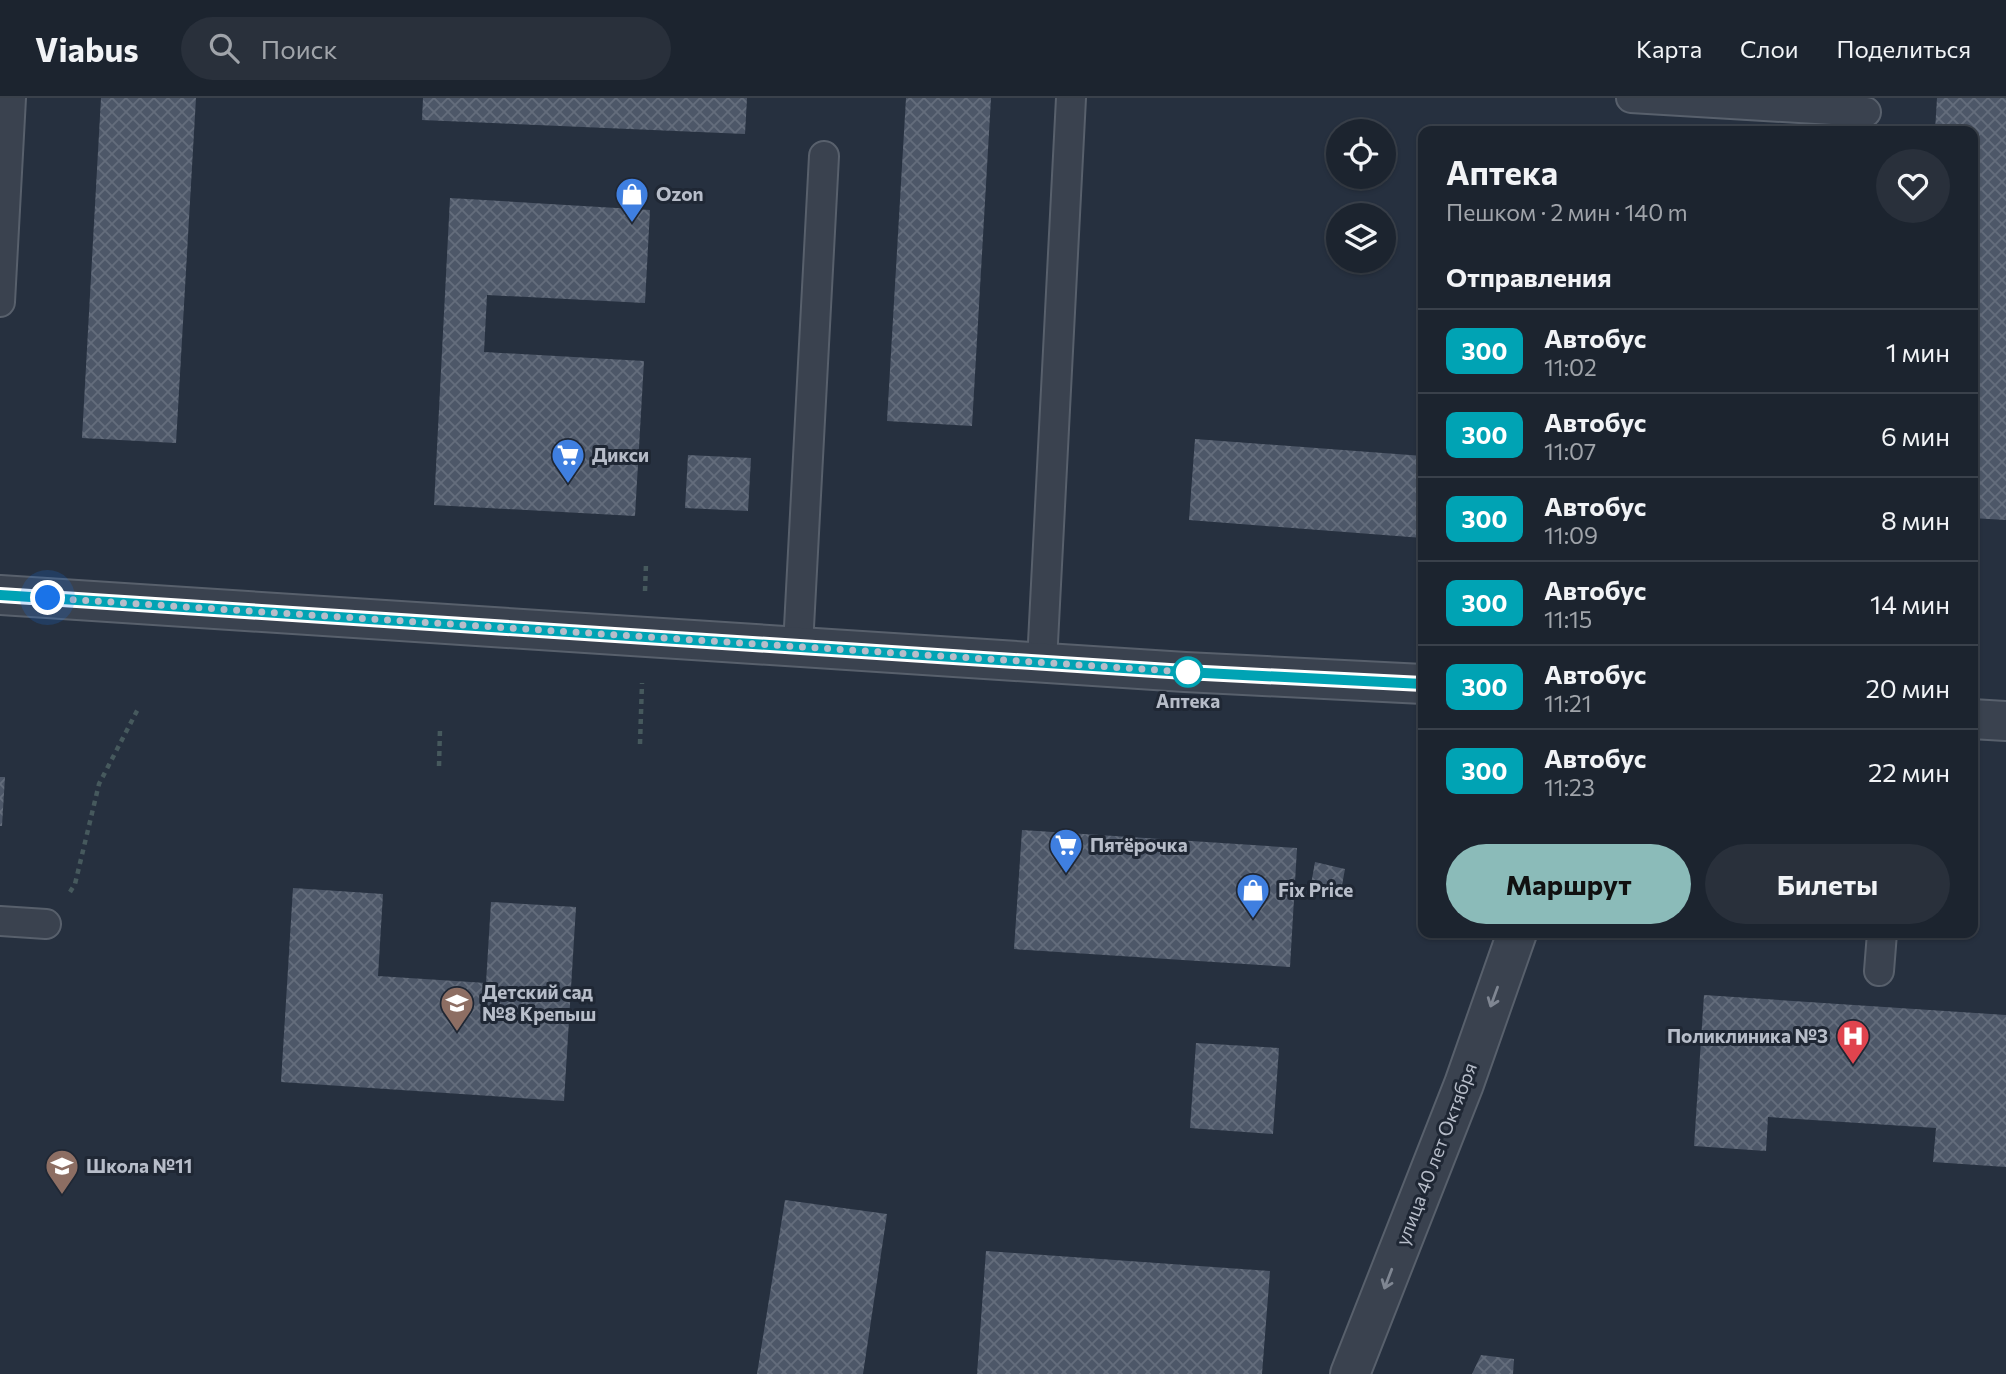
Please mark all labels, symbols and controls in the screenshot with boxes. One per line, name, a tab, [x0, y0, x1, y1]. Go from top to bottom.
search box	[181, 17, 671, 80]
text: Viabus	[35, 28, 139, 69]
icon: search	[205, 29, 243, 67]
text: Поиск	[261, 33, 337, 64]
text: Карта	[1636, 34, 1702, 63]
text: Слои	[1740, 34, 1798, 63]
text: Поделиться	[1836, 34, 1971, 63]
map controls	[1326, 119, 1396, 273]
button: locate	[1326, 119, 1396, 189]
button: heart	[1876, 149, 1950, 223]
text: Аптека	[1446, 151, 1558, 192]
shop icon: Ozon	[613, 175, 651, 224]
place label: Ozon	[656, 182, 704, 205]
text: Пешком · 2 мин · 140 m	[1446, 198, 1688, 226]
button: layers	[1326, 203, 1396, 273]
text: Отправления	[1446, 261, 1612, 292]
text: Автобус	[1544, 322, 1646, 353]
text: 300	[1462, 336, 1507, 365]
text: 1 мин	[1886, 336, 1950, 367]
text: 11:02	[1544, 353, 1597, 381]
text: Автобус	[1544, 406, 1646, 437]
text: 300	[1462, 420, 1507, 449]
text: 6 мин	[1881, 420, 1950, 451]
supermarket icon: Дикси	[549, 436, 587, 485]
text: 11:07	[1544, 437, 1596, 465]
place label: Дикси	[592, 443, 649, 466]
text: Автобус	[1544, 490, 1646, 521]
text: 300	[1462, 504, 1507, 533]
text: 8 мин	[1881, 504, 1950, 535]
text: 11:09	[1544, 521, 1598, 549]
text: Автобус	[1544, 574, 1646, 605]
your location	[30, 580, 65, 615]
text: 300	[1462, 588, 1507, 617]
text: 14 мин	[1870, 588, 1950, 619]
text: 11:15	[1544, 605, 1592, 633]
marker: Аптека	[1173, 657, 1203, 687]
text: Автобус	[1544, 658, 1646, 689]
text: 300	[1462, 672, 1507, 701]
text: 20 мин	[1865, 672, 1950, 703]
place label: Аптека	[1156, 689, 1220, 712]
text: 11:21	[1544, 689, 1592, 717]
text: Автобус	[1544, 742, 1646, 773]
text: 300	[1462, 756, 1507, 785]
text: 22 мин	[1868, 756, 1950, 787]
text: 11:23	[1544, 773, 1595, 801]
supermarket icon: Пятёрочка	[1047, 826, 1085, 875]
place label: Пятёрочка	[1090, 833, 1188, 856]
button: Маршрут	[1446, 844, 1691, 924]
button: Билеты	[1705, 844, 1950, 924]
shop icon: Fix Price	[1234, 871, 1272, 920]
place label: Fix Price	[1278, 878, 1353, 901]
place label: Детский сад №8 Крепыш	[482, 980, 596, 1025]
school or university icon: Детский сад №8 Крепыш	[438, 984, 476, 1033]
one-way arrow	[1487, 986, 1499, 1008]
hospital icon: Поликлиника №3	[1834, 1017, 1872, 1066]
place label: Поликлиника №3	[1667, 1024, 1828, 1047]
street label: улица 40 лет Октября	[1390, 1059, 1481, 1248]
school or university icon: Школа №11	[43, 1147, 81, 1196]
place label: Школа №11	[86, 1154, 192, 1177]
one-way arrow	[1380, 1267, 1393, 1289]

